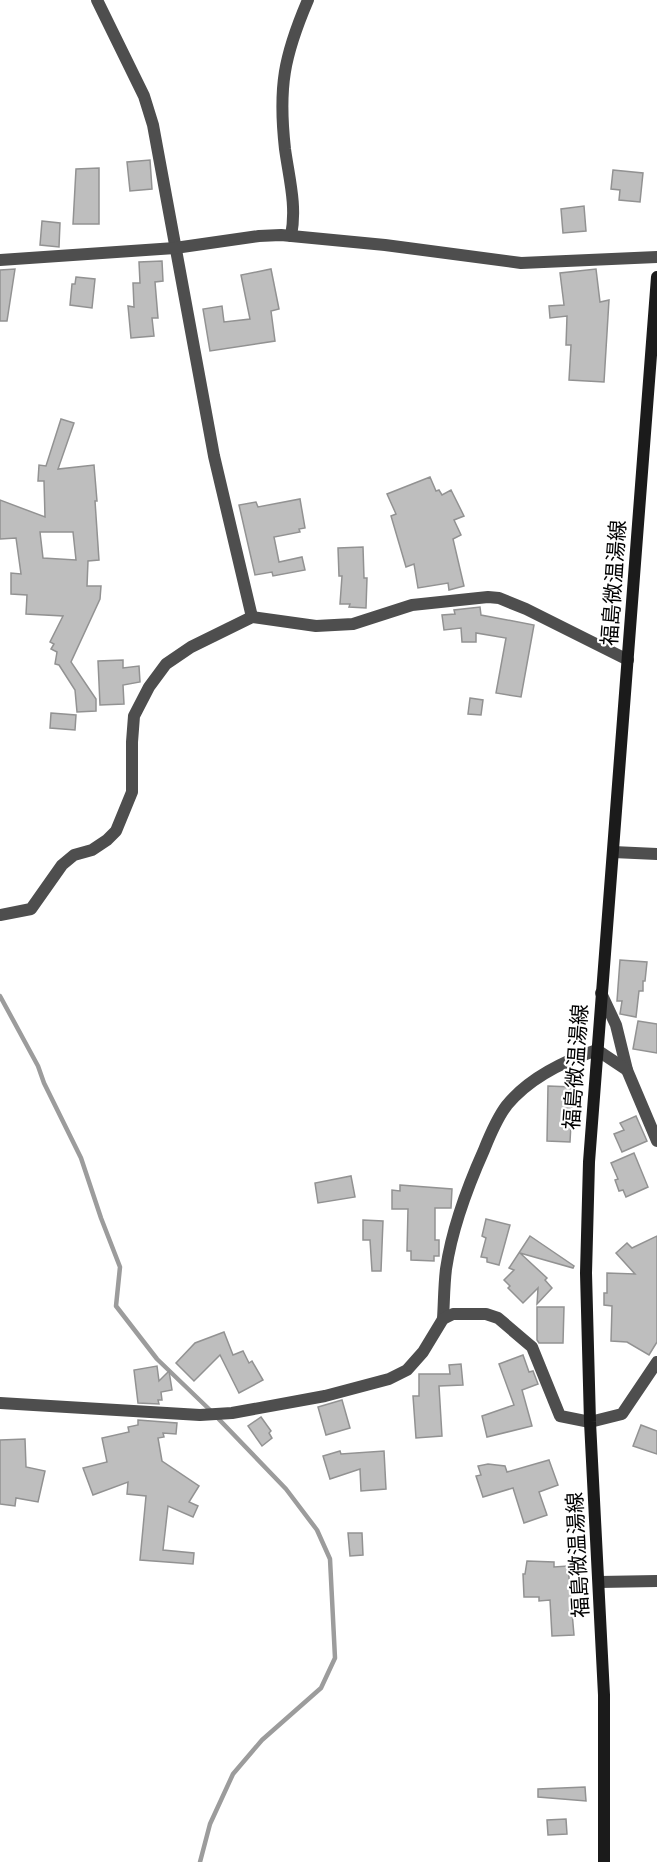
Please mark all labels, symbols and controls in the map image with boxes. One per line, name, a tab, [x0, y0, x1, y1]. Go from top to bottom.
street label: 福島微温湯線	[596, 519, 629, 647]
street label: 福島微温湯線	[558, 1003, 591, 1131]
street label: 福島微温湯線	[561, 1492, 592, 1619]

